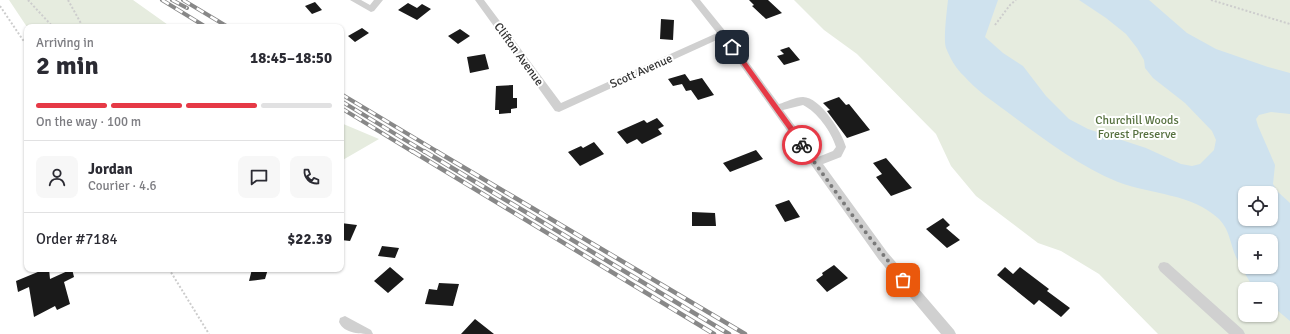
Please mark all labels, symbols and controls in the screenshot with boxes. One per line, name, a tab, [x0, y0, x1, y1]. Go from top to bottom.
street label: Clifton Avenue	[491, 20, 547, 89]
pin	[715, 30, 749, 64]
text: Arriving in	[36, 35, 94, 51]
icon: home	[721, 36, 743, 58]
text: 18:45–18:50	[250, 49, 332, 67]
text: 2 min	[36, 50, 99, 82]
street label: Scott Avenue	[608, 51, 675, 92]
park label: Churchill Woods Forest Preserve	[1095, 113, 1179, 142]
text: On the way · 100 m	[36, 114, 141, 130]
courier	[782, 125, 822, 165]
icon: bike	[791, 134, 813, 156]
button: person	[36, 156, 78, 198]
button: chat	[238, 156, 280, 198]
button: phone	[290, 156, 332, 198]
text: Jordan	[88, 160, 133, 178]
text: Courier · 4.6	[88, 178, 157, 194]
map controls	[1238, 186, 1278, 322]
button: locate	[1238, 186, 1278, 226]
text: Order #7184	[36, 230, 118, 248]
text: $22.39	[287, 230, 332, 248]
button: +	[1238, 234, 1278, 274]
pin	[886, 263, 920, 297]
icon: bag	[892, 269, 914, 291]
button: −	[1238, 282, 1278, 322]

